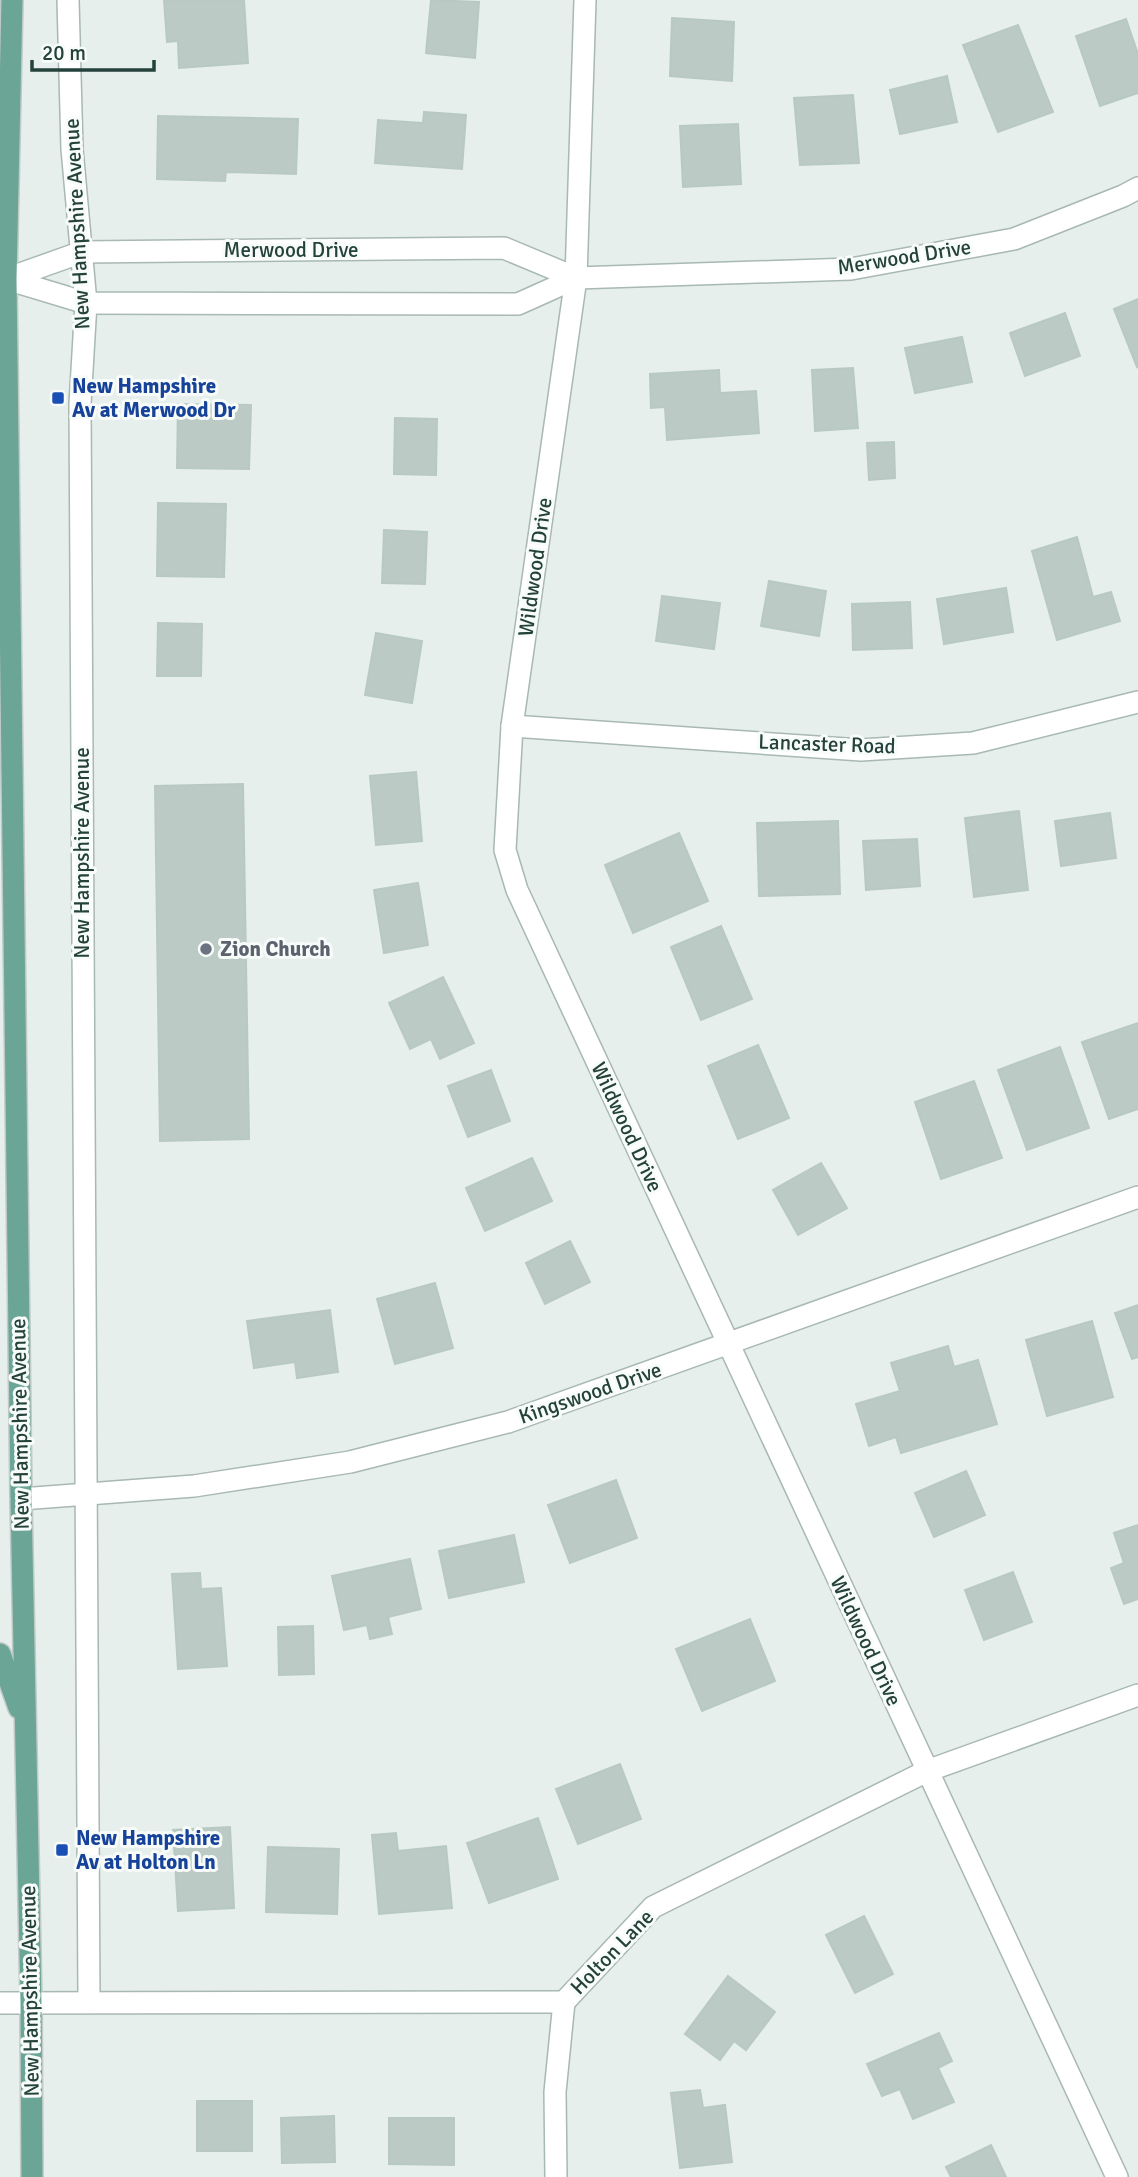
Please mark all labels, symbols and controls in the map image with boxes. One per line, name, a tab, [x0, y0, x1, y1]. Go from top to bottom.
scale bar	[32, 28, 154, 72]
text: 20 m	[42, 40, 86, 66]
street label: New Hampshire Avenue	[58, 118, 96, 330]
street label: Merwood Drive	[835, 234, 973, 280]
street label: Merwood Drive	[223, 237, 359, 263]
place label: New Hampshire Av at Merwood Dr	[72, 373, 236, 423]
marker: New Hampshire Av at Merwood Dr	[50, 390, 66, 406]
street label: Wildwood Drive	[512, 496, 558, 638]
street label: Lancaster Road	[758, 729, 896, 759]
street label: New Hampshire Avenue	[69, 747, 95, 959]
place label: Zion Church	[220, 936, 331, 962]
marker: Zion Church	[198, 941, 214, 957]
street label: Wildwood Drive	[586, 1058, 668, 1196]
street label: New Hampshire Avenue	[5, 1318, 35, 1530]
street label: Kingswood Drive	[515, 1356, 665, 1430]
street label: Wildwood Drive	[825, 1572, 907, 1710]
place label: New Hampshire Av at Holton Ln	[76, 1825, 220, 1875]
marker: New Hampshire Av at Holton Ln	[54, 1842, 70, 1858]
street label: New Hampshire Avenue	[15, 1885, 45, 2097]
street label: Holton Lane	[565, 1904, 659, 2000]

